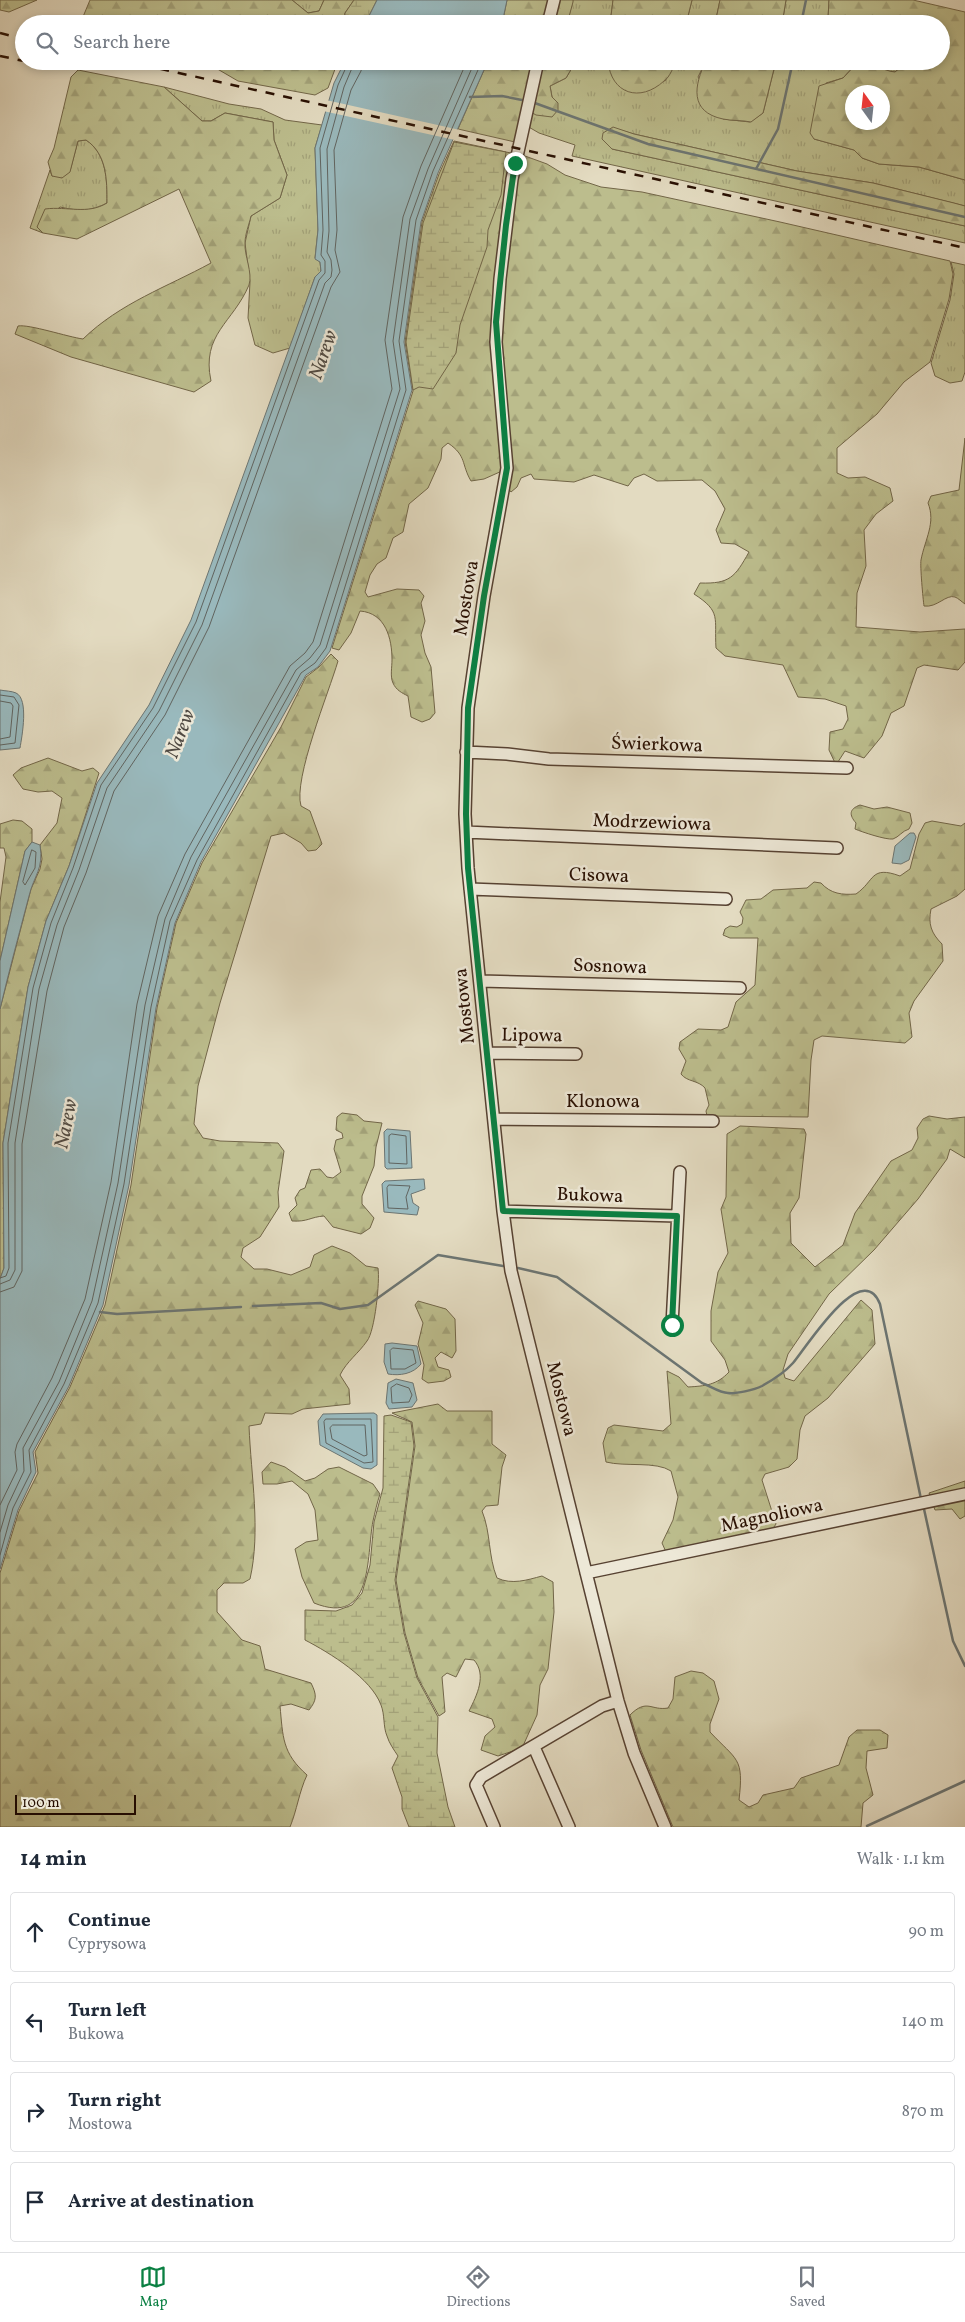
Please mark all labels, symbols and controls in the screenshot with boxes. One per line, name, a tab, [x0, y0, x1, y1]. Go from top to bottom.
search box	[15, 15, 950, 70]
icon: search	[33, 29, 61, 57]
text: Search here	[73, 30, 170, 56]
north arrow	[845, 85, 890, 130]
route end	[504, 152, 527, 175]
water label: Narew	[303, 326, 346, 383]
street label: Mostowa	[448, 558, 486, 638]
water label: Narew	[159, 705, 203, 763]
street label: Świerkowa	[611, 730, 703, 760]
street label: Modrzewiowa	[592, 808, 712, 838]
street label: Cisowa	[568, 862, 630, 890]
street label: Sosnowa	[572, 953, 648, 981]
street label: Mostowa	[448, 967, 482, 1045]
street label: Lipowa	[501, 1022, 563, 1050]
street label: Klonowa	[566, 1089, 640, 1115]
water label: Narew	[48, 1096, 86, 1152]
street label: Bukowa	[556, 1182, 624, 1210]
route start	[661, 1314, 684, 1337]
street label: Mostowa	[539, 1359, 583, 1439]
street label: Magnoliowa	[719, 1493, 825, 1539]
scale bar	[15, 1792, 136, 1815]
text: 100 m	[22, 1794, 60, 1813]
text: 14 min	[20, 1845, 87, 1874]
text: Walk · 1.1 km	[857, 1849, 945, 1871]
text: Continue	[68, 1908, 151, 1934]
icon: ahead	[21, 1918, 49, 1946]
text: 90 m	[908, 1921, 944, 1943]
text: Cyprysowa	[68, 1934, 147, 1956]
text: Turn left	[68, 1998, 147, 2024]
icon: left	[21, 2008, 49, 2036]
text: 140 m	[902, 2011, 944, 2033]
text: Bukowa	[68, 2024, 124, 2046]
text: Turn right	[68, 2088, 161, 2114]
icon: right	[21, 2098, 49, 2126]
text: 870 m	[902, 2101, 944, 2123]
text: Mostowa	[68, 2114, 132, 2136]
icon: arrive	[21, 2188, 49, 2216]
text: Arrive at destination	[68, 2189, 254, 2215]
tab: Map	[139, 2263, 167, 2312]
tab: Directions	[446, 2263, 511, 2312]
tab: Saved	[789, 2263, 826, 2312]

